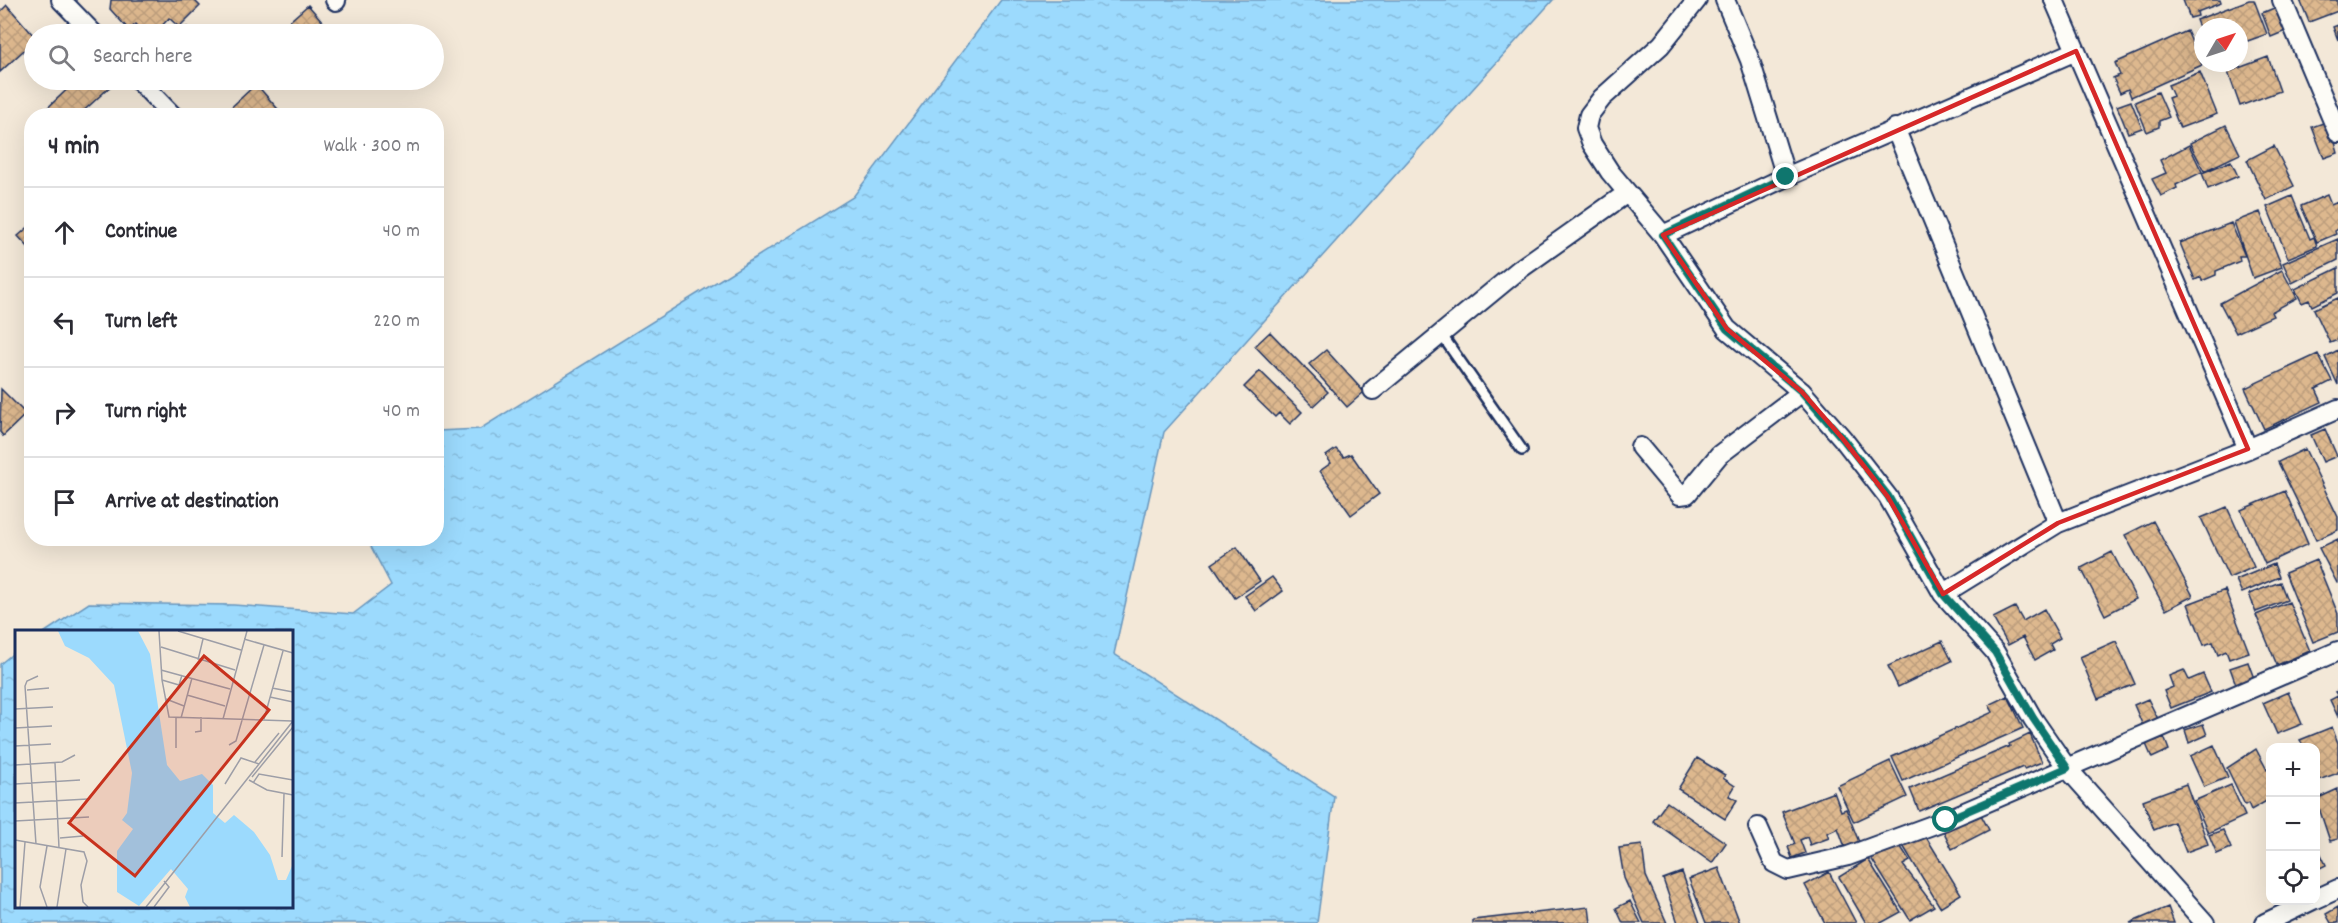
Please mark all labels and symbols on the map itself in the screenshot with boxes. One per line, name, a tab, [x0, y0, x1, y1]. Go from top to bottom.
north arrow	[2194, 18, 2248, 72]
route end	[1772, 163, 1798, 189]
inset map	[15, 630, 292, 908]
route start	[1932, 806, 1958, 832]

